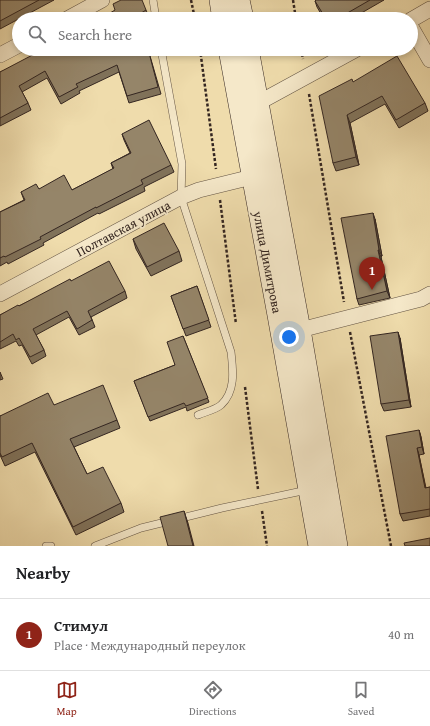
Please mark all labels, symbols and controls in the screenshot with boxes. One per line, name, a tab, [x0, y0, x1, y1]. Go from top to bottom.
search box	[12, 12, 418, 56]
icon: search	[26, 23, 48, 45]
text: Search here	[58, 24, 132, 45]
street label: Полтавская улица	[73, 195, 174, 261]
street label: улица Димитрова	[248, 209, 287, 315]
pin: 1	[359, 257, 385, 290]
your location	[279, 327, 299, 347]
text: Nearby	[16, 560, 70, 585]
text: Стимул	[54, 615, 108, 636]
text: 1	[26, 625, 32, 644]
text: 40 m	[388, 625, 414, 644]
text: Place · Международный переулок	[54, 636, 245, 655]
tab: Map	[56, 679, 78, 719]
tab: Directions	[189, 679, 236, 719]
tab: Saved	[348, 679, 374, 719]

